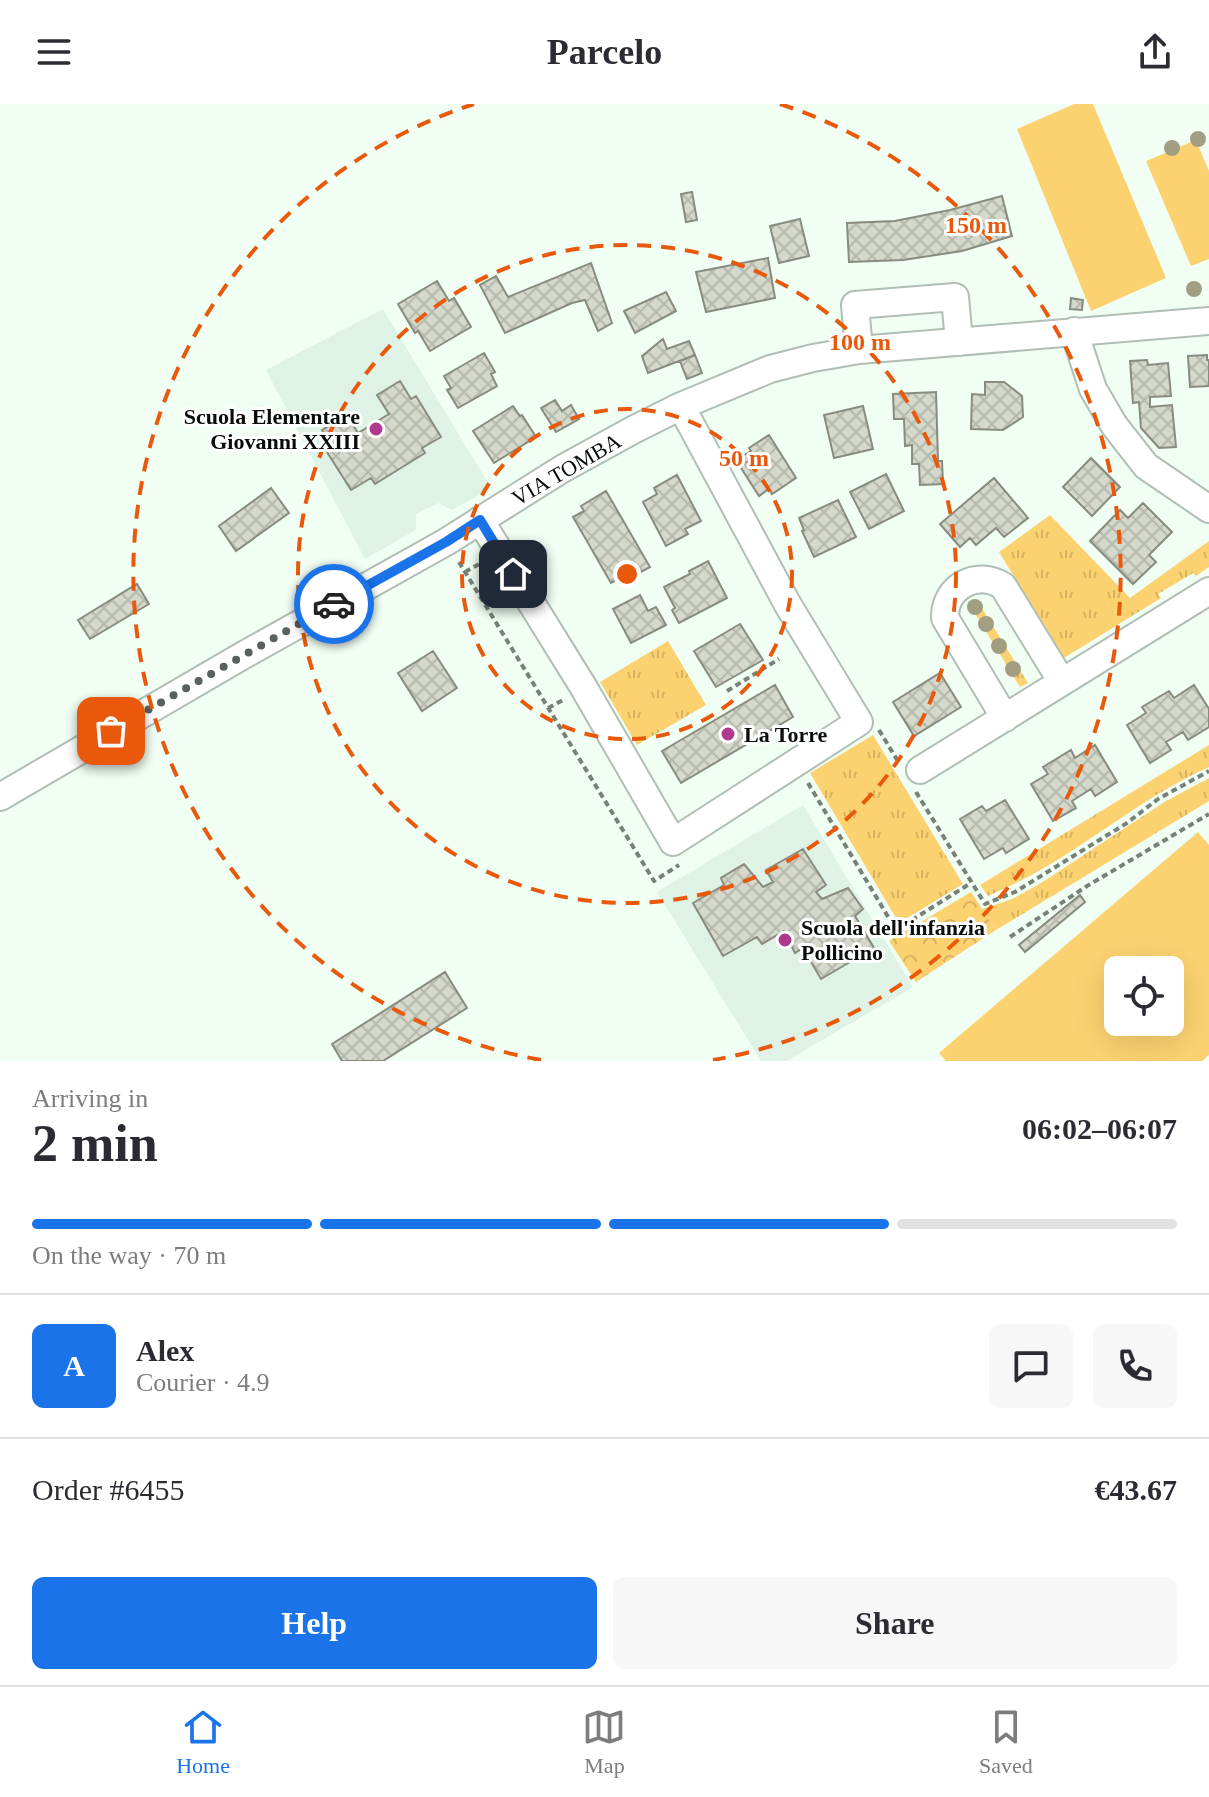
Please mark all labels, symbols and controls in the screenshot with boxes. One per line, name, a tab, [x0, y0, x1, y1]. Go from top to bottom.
icon: menu	[32, 30, 76, 74]
icon: share	[1133, 30, 1177, 74]
text: Parcelo	[547, 32, 662, 72]
text: 150 m	[945, 212, 1007, 238]
text: 100 m	[829, 329, 891, 355]
place label: Scuola Elementare Giovanni XXIII	[184, 404, 360, 454]
marker: Scuola Elementare Giovanni XXIII	[367, 420, 385, 438]
street label: VIA TOMBA	[507, 428, 625, 511]
text: 50 m	[719, 445, 769, 471]
pin	[479, 540, 547, 608]
icon: home	[491, 552, 535, 596]
centre of rings	[613, 560, 641, 588]
courier	[294, 564, 374, 644]
icon: car	[312, 582, 356, 626]
pin	[77, 697, 145, 765]
icon: bag	[89, 709, 133, 753]
place label: La Torre	[744, 722, 828, 747]
marker: La Torre	[719, 725, 737, 743]
place label: Scuola dell'infanzia Pollicino	[801, 915, 985, 965]
marker: Scuola dell'infanzia Pollicino	[776, 931, 794, 949]
map controls	[1104, 956, 1184, 1036]
button: locate	[1104, 956, 1184, 1036]
text: Arriving in	[32, 1084, 148, 1113]
text: 06:02–06:07	[1022, 1112, 1177, 1145]
text: 2 min	[32, 1115, 158, 1172]
text: On the way · 70 m	[32, 1241, 226, 1270]
button: chat	[989, 1324, 1073, 1408]
button: phone	[1093, 1324, 1177, 1408]
text: Alex	[136, 1334, 194, 1367]
text: A	[63, 1349, 85, 1382]
text: Courier · 4.9	[136, 1368, 270, 1397]
text: Order #6455	[32, 1473, 184, 1506]
text: €43.67	[1095, 1473, 1177, 1506]
button: Help	[32, 1577, 597, 1669]
button: Share	[613, 1577, 1177, 1669]
tab: Home	[176, 1705, 230, 1779]
tab: Map	[582, 1705, 626, 1779]
tab: Saved	[979, 1705, 1033, 1779]

